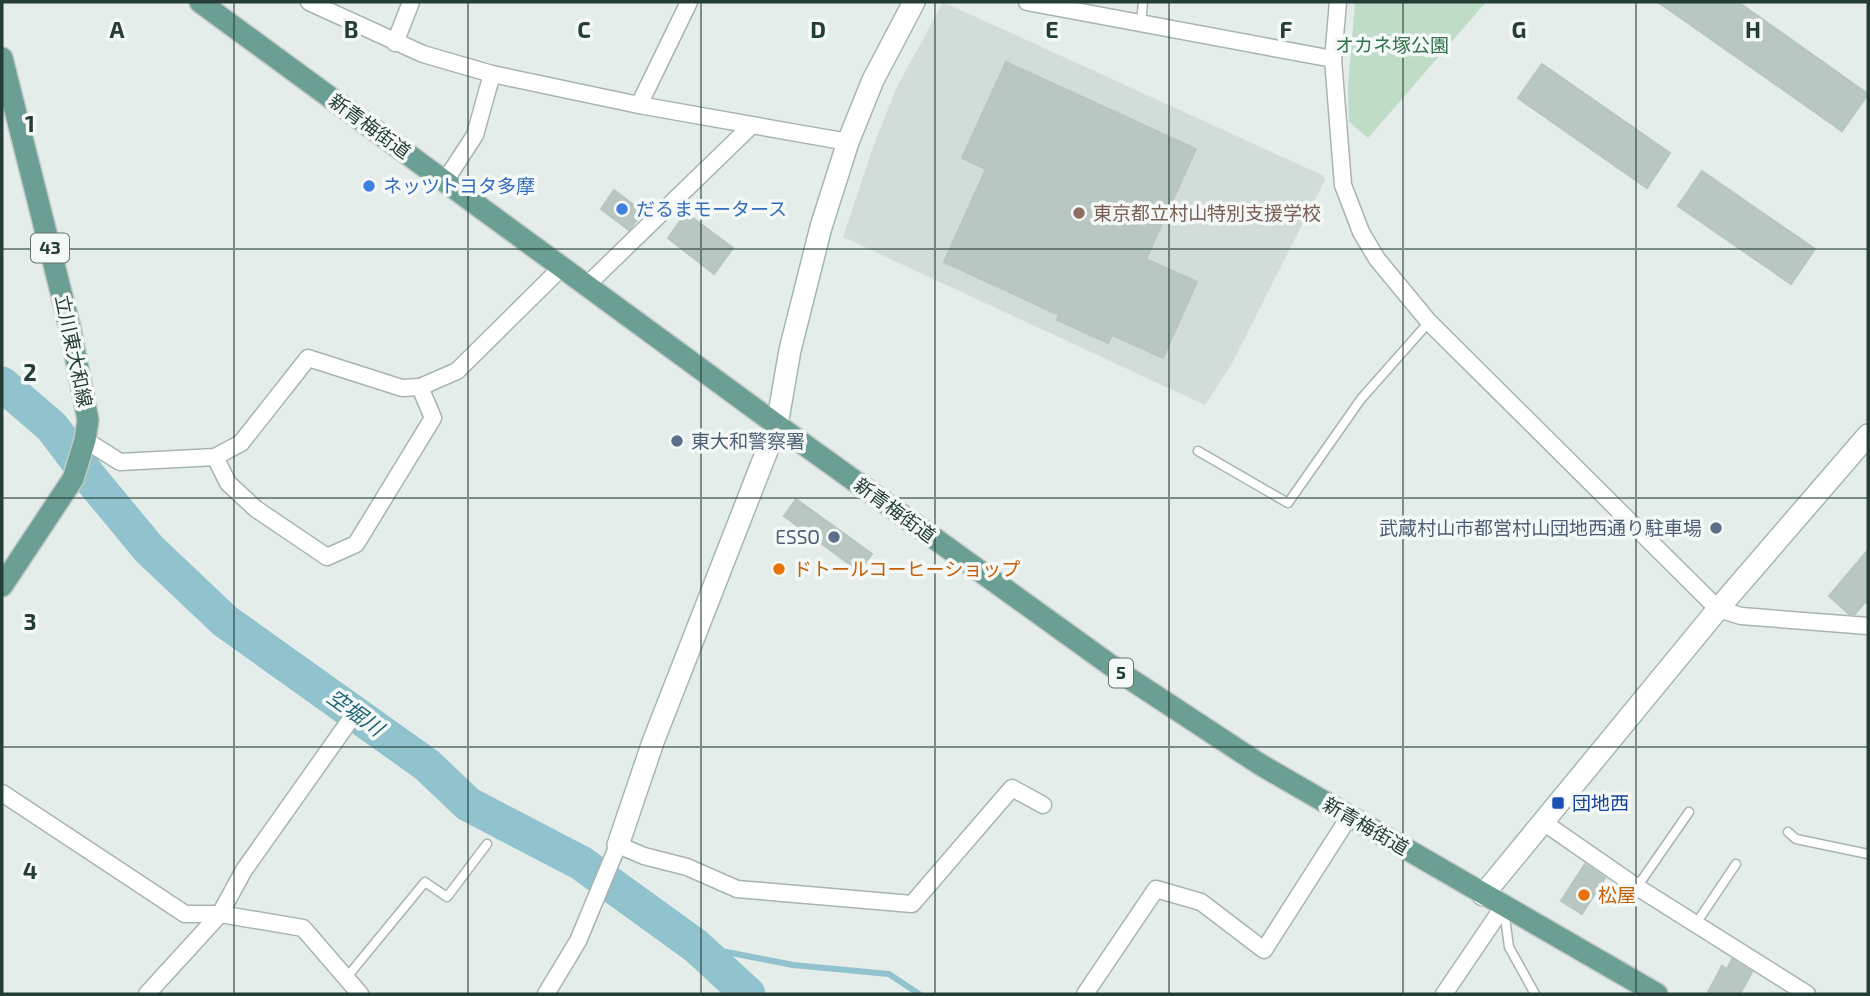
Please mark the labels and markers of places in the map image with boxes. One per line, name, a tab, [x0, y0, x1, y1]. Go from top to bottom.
place label: ネッツトヨタ多摩	[383, 174, 535, 197]
marker: ネッツトヨタ多摩	[361, 178, 377, 194]
place label: だるまモータース	[636, 197, 787, 220]
marker: だるまモータース	[614, 201, 630, 217]
place label: 東京都立村山特別支援学校	[1093, 201, 1321, 224]
marker: 東京都立村山特別支援学校	[1071, 205, 1087, 221]
place label: 東大和警察署	[691, 429, 805, 452]
marker: 東大和警察署	[669, 433, 685, 449]
place label: 武蔵村山市都営村山団地西通り駐車場	[1379, 516, 1702, 539]
marker: 武蔵村山市都営村山団地西通り駐車場	[1708, 520, 1724, 536]
place label: ESSO	[775, 525, 820, 548]
marker: ESSO	[826, 529, 842, 545]
place label: ドトールコーヒーショップ	[793, 557, 1020, 580]
marker: ドトールコーヒーショップ	[771, 561, 787, 577]
place label: 団地西	[1572, 791, 1629, 814]
marker: 団地西	[1550, 795, 1566, 811]
place label: 松屋	[1598, 883, 1636, 906]
marker: 松屋	[1576, 887, 1592, 903]

